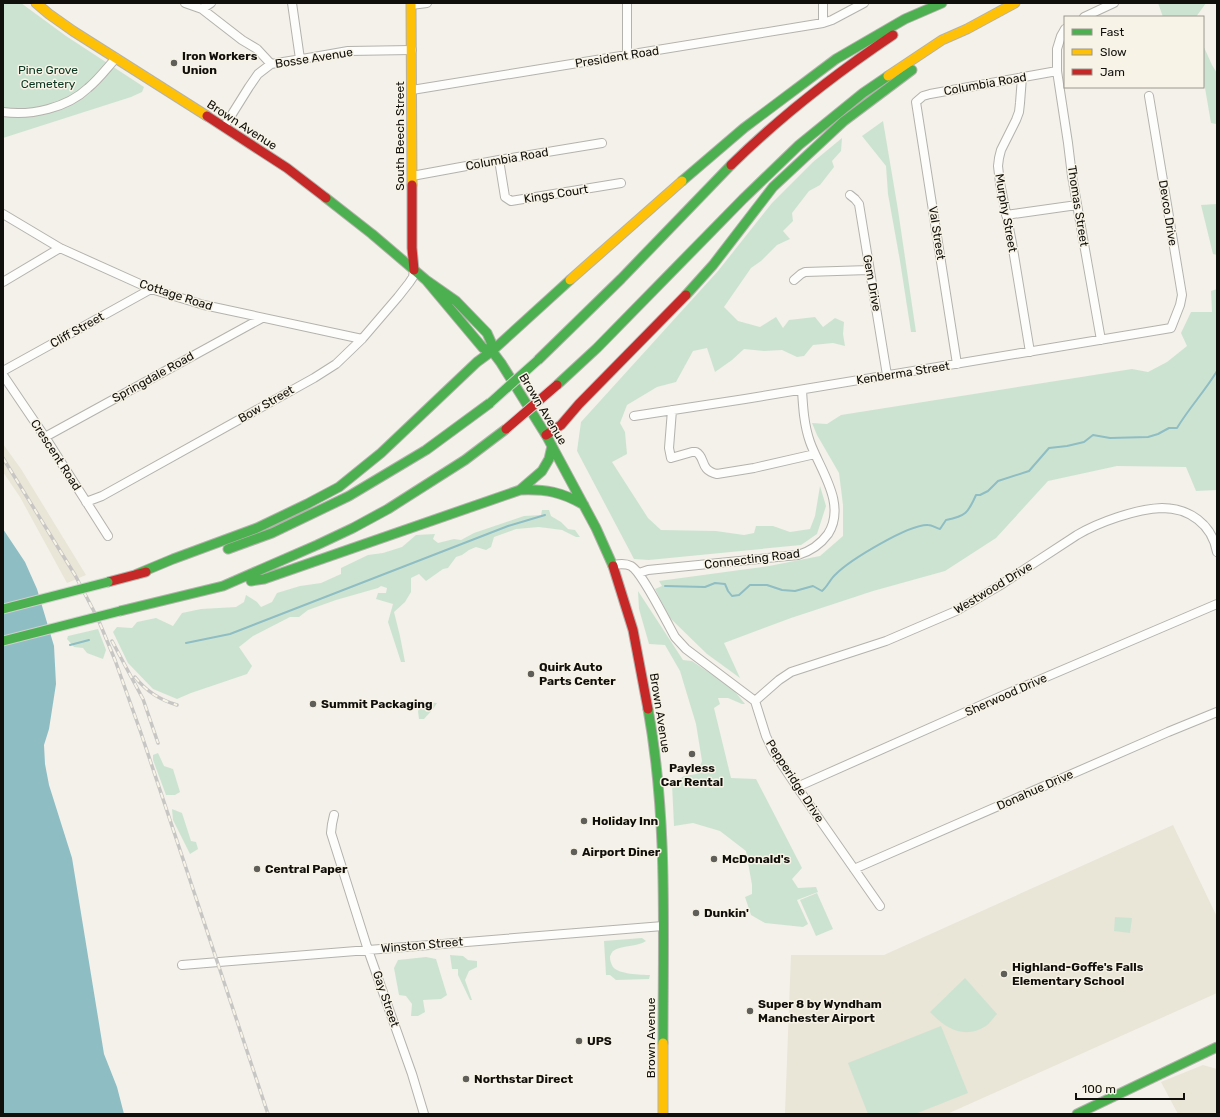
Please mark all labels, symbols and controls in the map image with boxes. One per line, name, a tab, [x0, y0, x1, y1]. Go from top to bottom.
legend	[1064, 16, 1204, 88]
text: Fast	[1100, 25, 1124, 39]
street label: President Road	[574, 43, 660, 71]
street label: Bosse Avenue	[274, 45, 354, 71]
text: Slow	[1100, 45, 1127, 59]
place label: Iron Workers Union	[182, 49, 258, 77]
marker: Iron Workers Union	[169, 58, 179, 68]
park label: Pine Grove Cemetery	[18, 63, 78, 91]
text: Jam	[1100, 65, 1125, 79]
street label: Columbia Road	[943, 70, 1027, 98]
street label: South Beech Street	[393, 81, 407, 191]
street label: Brown Avenue	[204, 97, 280, 153]
street label: Columbia Road	[465, 145, 549, 173]
street label: Thomas Street	[1065, 164, 1091, 248]
street label: Murphy Street	[992, 173, 1020, 254]
street label: Devco Drive	[1156, 179, 1180, 247]
street label: Kings Court	[523, 182, 589, 206]
street label: Val Street	[926, 205, 948, 261]
street label: Gem Drive	[860, 254, 884, 313]
street label: Cottage Road	[138, 277, 214, 313]
street label: Cliff Street	[48, 309, 107, 351]
street label: Springdale Road	[110, 349, 196, 405]
street label: Kenberma Street	[855, 359, 951, 387]
street label: Brown Avenue	[516, 371, 570, 447]
street label: Bow Street	[236, 382, 296, 425]
street label: Crescent Road	[28, 417, 84, 493]
street label: Connecting Road	[703, 546, 801, 572]
street label: Westwood Drive	[951, 559, 1035, 617]
place label: Quirk Auto Parts Center	[539, 660, 616, 688]
marker: Quirk Auto Parts Center	[526, 669, 536, 679]
street label: Sherwood Drive	[963, 671, 1049, 719]
street label: Brown Avenue	[647, 672, 673, 754]
place label: Summit Packaging	[321, 697, 433, 711]
marker: Summit Packaging	[308, 699, 318, 709]
street label: Pepperidge Drive	[763, 737, 827, 825]
marker: Payless Car Rental	[687, 749, 697, 759]
place label: Payless Car Rental	[661, 761, 723, 789]
street label: Donahue Drive	[995, 767, 1076, 813]
place label: Holiday Inn	[592, 814, 659, 828]
marker: Holiday Inn	[579, 816, 589, 826]
place label: Airport Diner	[582, 845, 661, 859]
marker: Airport Diner	[569, 847, 579, 857]
place label: McDonald's	[722, 852, 790, 866]
marker: McDonald's	[709, 854, 719, 864]
place label: Central Paper	[265, 862, 348, 876]
marker: Central Paper	[252, 864, 262, 874]
place label: Dunkin'	[704, 906, 749, 920]
marker: Dunkin'	[691, 908, 701, 918]
street label: Winston Street	[380, 934, 464, 956]
place label: Highland-Goffe's Falls Elementary School	[1012, 960, 1144, 988]
street label: Gay Street	[370, 969, 402, 1029]
marker: Highland-Goffe's Falls Elementary School	[999, 969, 1009, 979]
street label: Brown Avenue	[644, 997, 658, 1078]
place label: Super 8 by Wyndham Manchester Airport	[758, 997, 882, 1025]
marker: Super 8 by Wyndham Manchester Airport	[745, 1006, 755, 1016]
place label: UPS	[587, 1034, 612, 1048]
marker: UPS	[574, 1036, 584, 1046]
place label: Northstar Direct	[474, 1072, 573, 1086]
marker: Northstar Direct	[461, 1074, 471, 1084]
scale bar	[1076, 1075, 1184, 1101]
text: 100 m	[1082, 1082, 1116, 1096]

